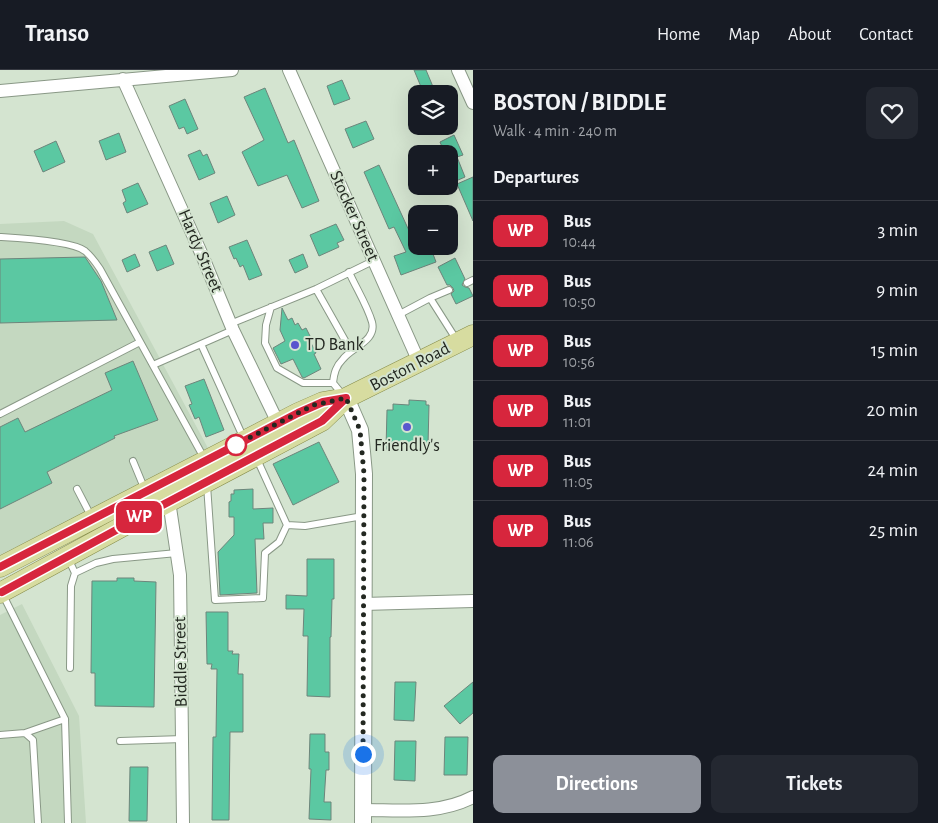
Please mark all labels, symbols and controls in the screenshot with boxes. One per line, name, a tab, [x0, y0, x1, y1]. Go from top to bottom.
text: Transo	[25, 22, 89, 46]
text: Home	[657, 26, 700, 44]
text: Map	[728, 26, 760, 44]
text: About	[788, 26, 831, 44]
text: Contact	[859, 26, 913, 44]
map controls	[408, 85, 458, 255]
button: layers	[408, 85, 458, 135]
button: heart	[866, 87, 918, 139]
text: BOSTON / BIDDLE	[493, 91, 666, 115]
text: Walk · 4 min · 240 m	[493, 123, 617, 139]
button: +	[408, 145, 458, 195]
street label: Stocker Street	[326, 168, 382, 264]
text: Departures	[493, 168, 579, 187]
button: −	[408, 205, 458, 255]
street label: Hardy Street	[174, 207, 226, 295]
text: Bus	[563, 212, 591, 231]
text: 3 min	[877, 221, 918, 240]
text: WP	[507, 222, 534, 240]
text: 10:44	[563, 234, 596, 250]
text: Bus	[563, 272, 591, 291]
text: 9 min	[876, 281, 918, 300]
text: WP	[507, 282, 534, 300]
text: 10:50	[563, 294, 596, 310]
text: Bus	[563, 332, 591, 351]
place label: TD Bank	[305, 336, 365, 354]
marker: TD Bank	[289, 339, 301, 351]
street label: Boston Road	[367, 339, 453, 395]
text: 15 min	[871, 341, 918, 360]
text: WP	[507, 342, 534, 360]
text: 10:56	[563, 354, 595, 370]
text: Bus	[563, 392, 591, 411]
text: 20 min	[867, 401, 918, 420]
text: WP	[507, 402, 534, 420]
text: 11:01	[563, 414, 592, 430]
marker: Friendly's	[401, 421, 413, 433]
unlabelled marker	[225, 434, 247, 456]
place label: Friendly's	[374, 437, 440, 455]
text: Bus	[563, 452, 591, 471]
text: 24 min	[867, 461, 918, 480]
text: WP	[507, 462, 534, 480]
text: 11:05	[563, 474, 593, 490]
line badge: WP	[116, 501, 162, 533]
text: WP	[126, 508, 152, 526]
text: Bus	[563, 512, 591, 531]
text: 25 min	[869, 521, 918, 540]
text: WP	[507, 522, 534, 540]
text: 11:06	[563, 534, 594, 550]
street label: Biddle Street	[171, 616, 191, 708]
your location	[351, 742, 376, 767]
button: Directions	[493, 755, 701, 813]
button: Tickets	[711, 755, 918, 813]

